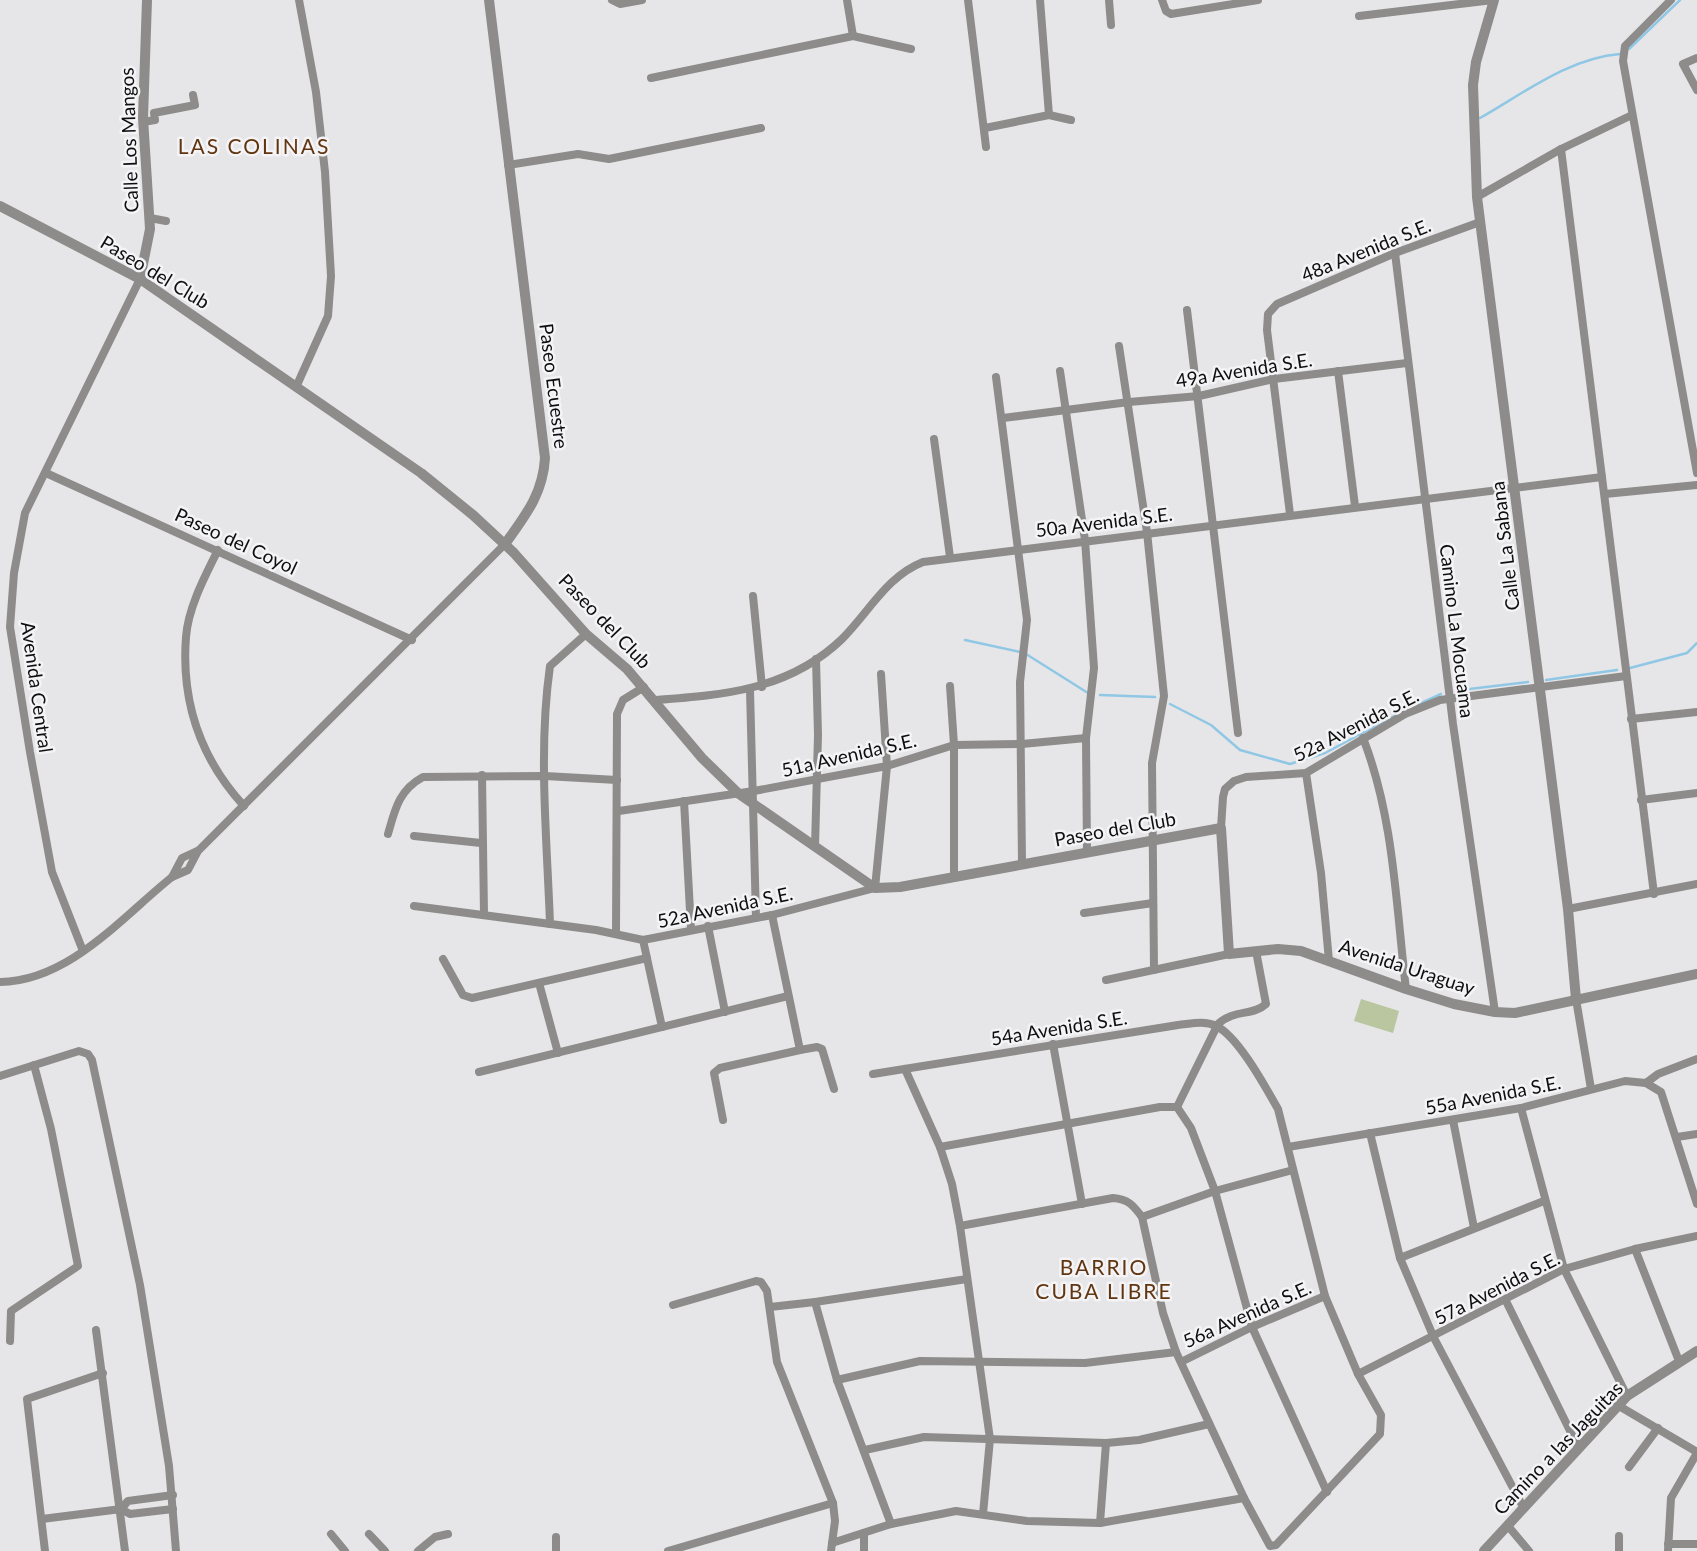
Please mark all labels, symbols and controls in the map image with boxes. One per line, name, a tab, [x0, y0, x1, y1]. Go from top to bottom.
street label: Calle Los Mangos	[114, 67, 143, 213]
district label: LAS COLINAS	[178, 133, 330, 158]
street label: 48a Avenida S.E.	[1298, 213, 1434, 286]
street label: Paseo del Club	[97, 230, 214, 313]
street label: Paseo Ecuestre	[535, 322, 574, 450]
street label: 49a Avenida S.E.	[1174, 347, 1314, 392]
street label: Calle La Sabana	[1485, 480, 1524, 612]
street label: Paseo del Coyol	[171, 502, 301, 579]
street label: 50a Avenida S.E.	[1034, 502, 1174, 541]
street label: Camino La Mocuama	[1435, 543, 1480, 719]
street label: Paseo del Club	[554, 568, 656, 673]
street label: Avenida Central	[17, 620, 58, 754]
street label: 52a Avenida S.E.	[1289, 683, 1422, 766]
street label: 51a Avenida S.E.	[779, 728, 919, 781]
street label: Paseo del Club	[1052, 807, 1177, 851]
street label: 52a Avenida S.E.	[655, 881, 795, 932]
street label: Avenida Uraguay	[1336, 934, 1478, 999]
street label: 54a Avenida S.E.	[989, 1005, 1129, 1050]
street label: 55a Avenida S.E.	[1423, 1070, 1563, 1119]
street label: 57a Avenida S.E.	[1430, 1246, 1563, 1329]
district label: BARRIO CUBA LIBRE	[1035, 1254, 1173, 1303]
street label: 56a Avenida S.E.	[1179, 1275, 1314, 1352]
street label: Camino a las Jaguitas	[1488, 1376, 1627, 1519]

